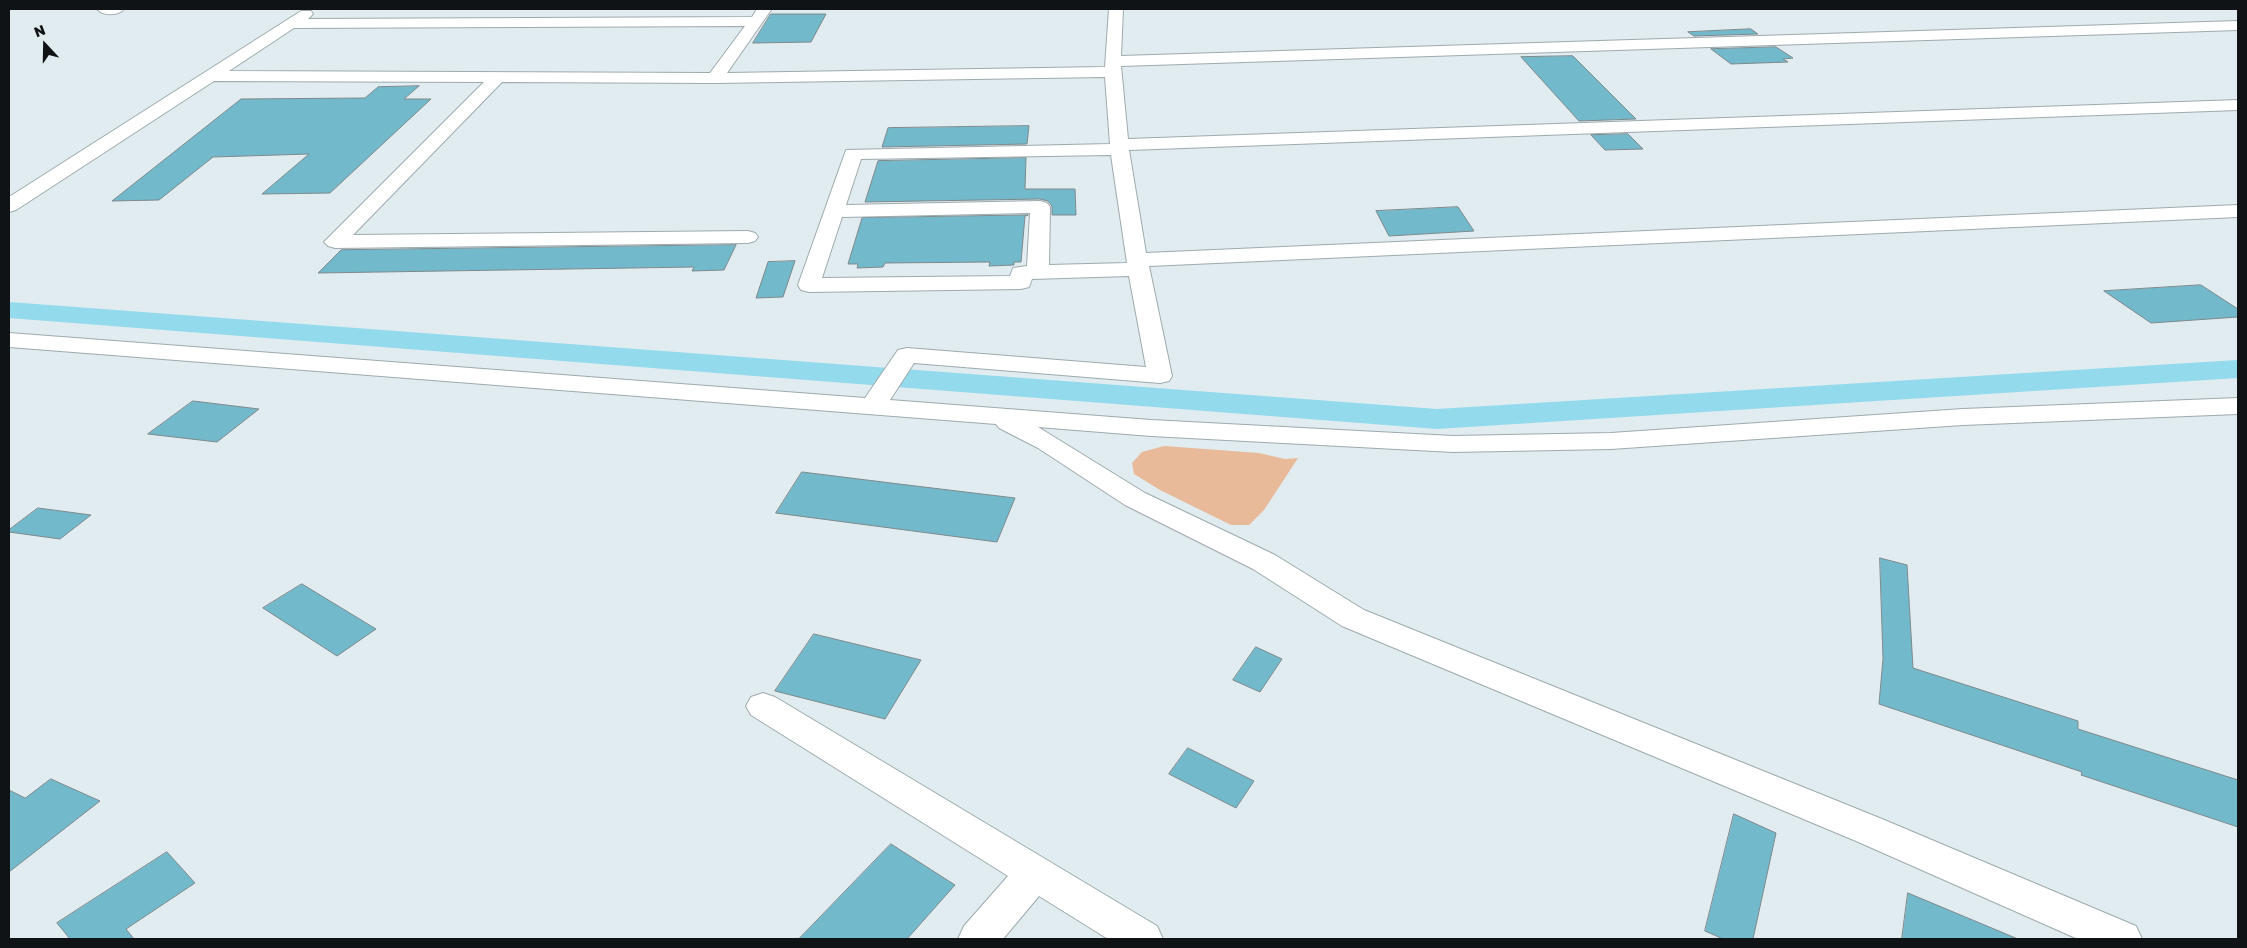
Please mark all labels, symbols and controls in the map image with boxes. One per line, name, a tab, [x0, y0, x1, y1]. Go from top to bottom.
north arrow	[20, 20, 70, 70]
text: N	[31, 21, 47, 40]

